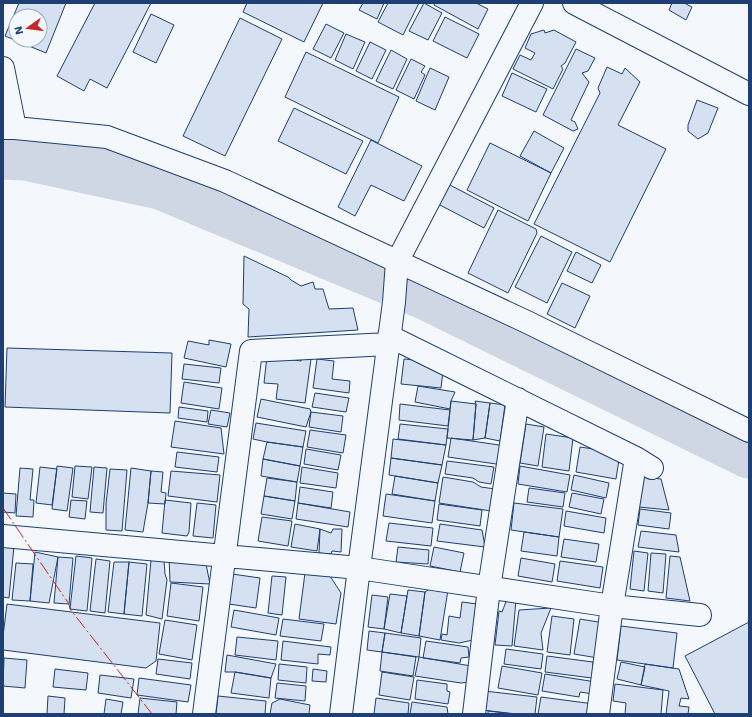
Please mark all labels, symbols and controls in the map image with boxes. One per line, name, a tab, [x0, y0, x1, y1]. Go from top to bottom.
north arrow	[8, 8, 48, 48]
text: N	[11, 25, 26, 36]

